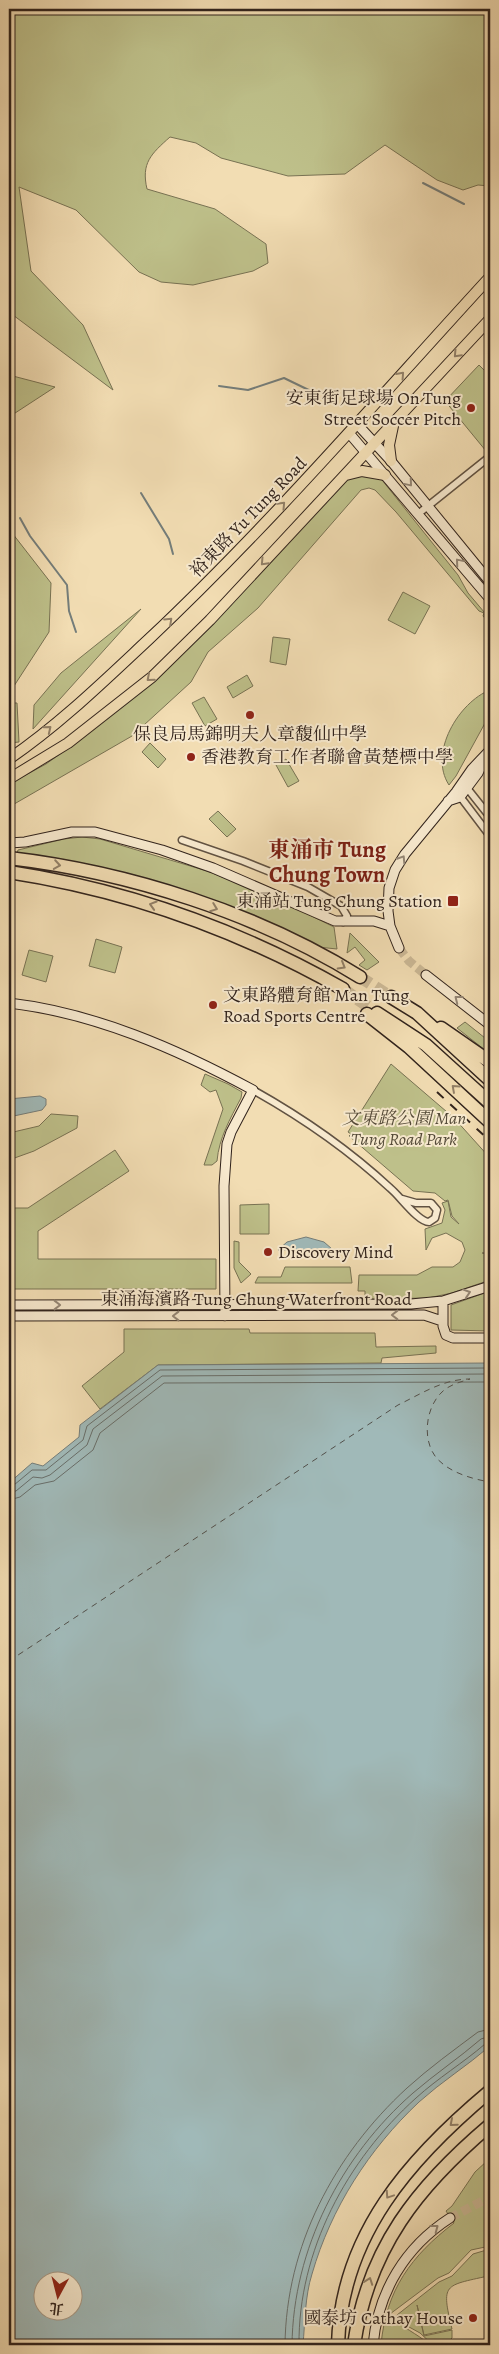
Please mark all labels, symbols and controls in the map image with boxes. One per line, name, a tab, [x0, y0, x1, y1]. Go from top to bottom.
one-way arrow	[454, 349, 463, 358]
one-way arrow	[395, 371, 404, 380]
place label: 安東街足球場 On Tung Street Soccer Pitch	[286, 386, 461, 431]
marker: 安東街足球場 On Tung Street Soccer Pitch	[465, 402, 477, 414]
street label: 裕東路 Yu Tung Road	[184, 451, 312, 583]
one-way arrow	[404, 478, 413, 487]
one-way arrow	[276, 502, 285, 511]
one-way arrow	[261, 557, 270, 566]
one-way arrow	[455, 559, 464, 568]
one-way arrow	[163, 618, 172, 627]
one-way arrow	[147, 672, 156, 681]
marker: 保良局馬錦明夫人章馥仙中學	[244, 709, 256, 721]
place label: 保良局馬錦明夫人章馥仙中學	[133, 722, 367, 746]
one-way arrow	[42, 726, 51, 735]
place label: 香港教育工作者聯會黃楚標中學	[201, 745, 453, 769]
marker: 香港教育工作者聯會黃楚標中學	[185, 751, 197, 763]
district label: 東涌市 Tung Chung Town	[268, 835, 387, 890]
one-way arrow	[395, 855, 405, 864]
one-way arrow	[53, 860, 61, 870]
place label: 東涌站 Tung Chung Station	[236, 889, 442, 913]
marker: 東涌站 Tung Chung Station	[446, 894, 460, 908]
one-way arrow	[149, 901, 157, 911]
one-way arrow	[209, 902, 217, 912]
one-way arrow	[336, 959, 345, 969]
place label: 文東路體育館 Man Tung Road Sports Centre	[223, 983, 409, 1028]
one-way arrow	[455, 997, 464, 1005]
marker: 文東路體育館 Man Tung Road Sports Centre	[207, 999, 219, 1011]
one-way arrow	[452, 1085, 461, 1094]
park label: 文東路公園 Man Tung Road Park	[342, 1106, 466, 1151]
place label: Discovery Mind	[278, 1240, 394, 1264]
marker: Discovery Mind	[262, 1246, 274, 1258]
street label: 東涌海濱路 Tung Chung Waterfront Road	[100, 1287, 412, 1311]
one-way arrow	[462, 1289, 470, 1299]
one-way arrow	[54, 1300, 62, 1310]
one-way arrow	[391, 1310, 398, 1320]
one-way arrow	[172, 1311, 180, 1321]
one-way arrow	[450, 2117, 459, 2126]
one-way arrow	[385, 2190, 395, 2199]
one-way arrow	[429, 2226, 438, 2234]
north arrow	[32, 2272, 82, 2322]
one-way arrow	[363, 2277, 373, 2286]
text: 北	[48, 2298, 65, 2319]
place label: 國泰坊 Cathay House	[303, 2306, 463, 2330]
marker: 國泰坊 Cathay House	[467, 2312, 479, 2324]

